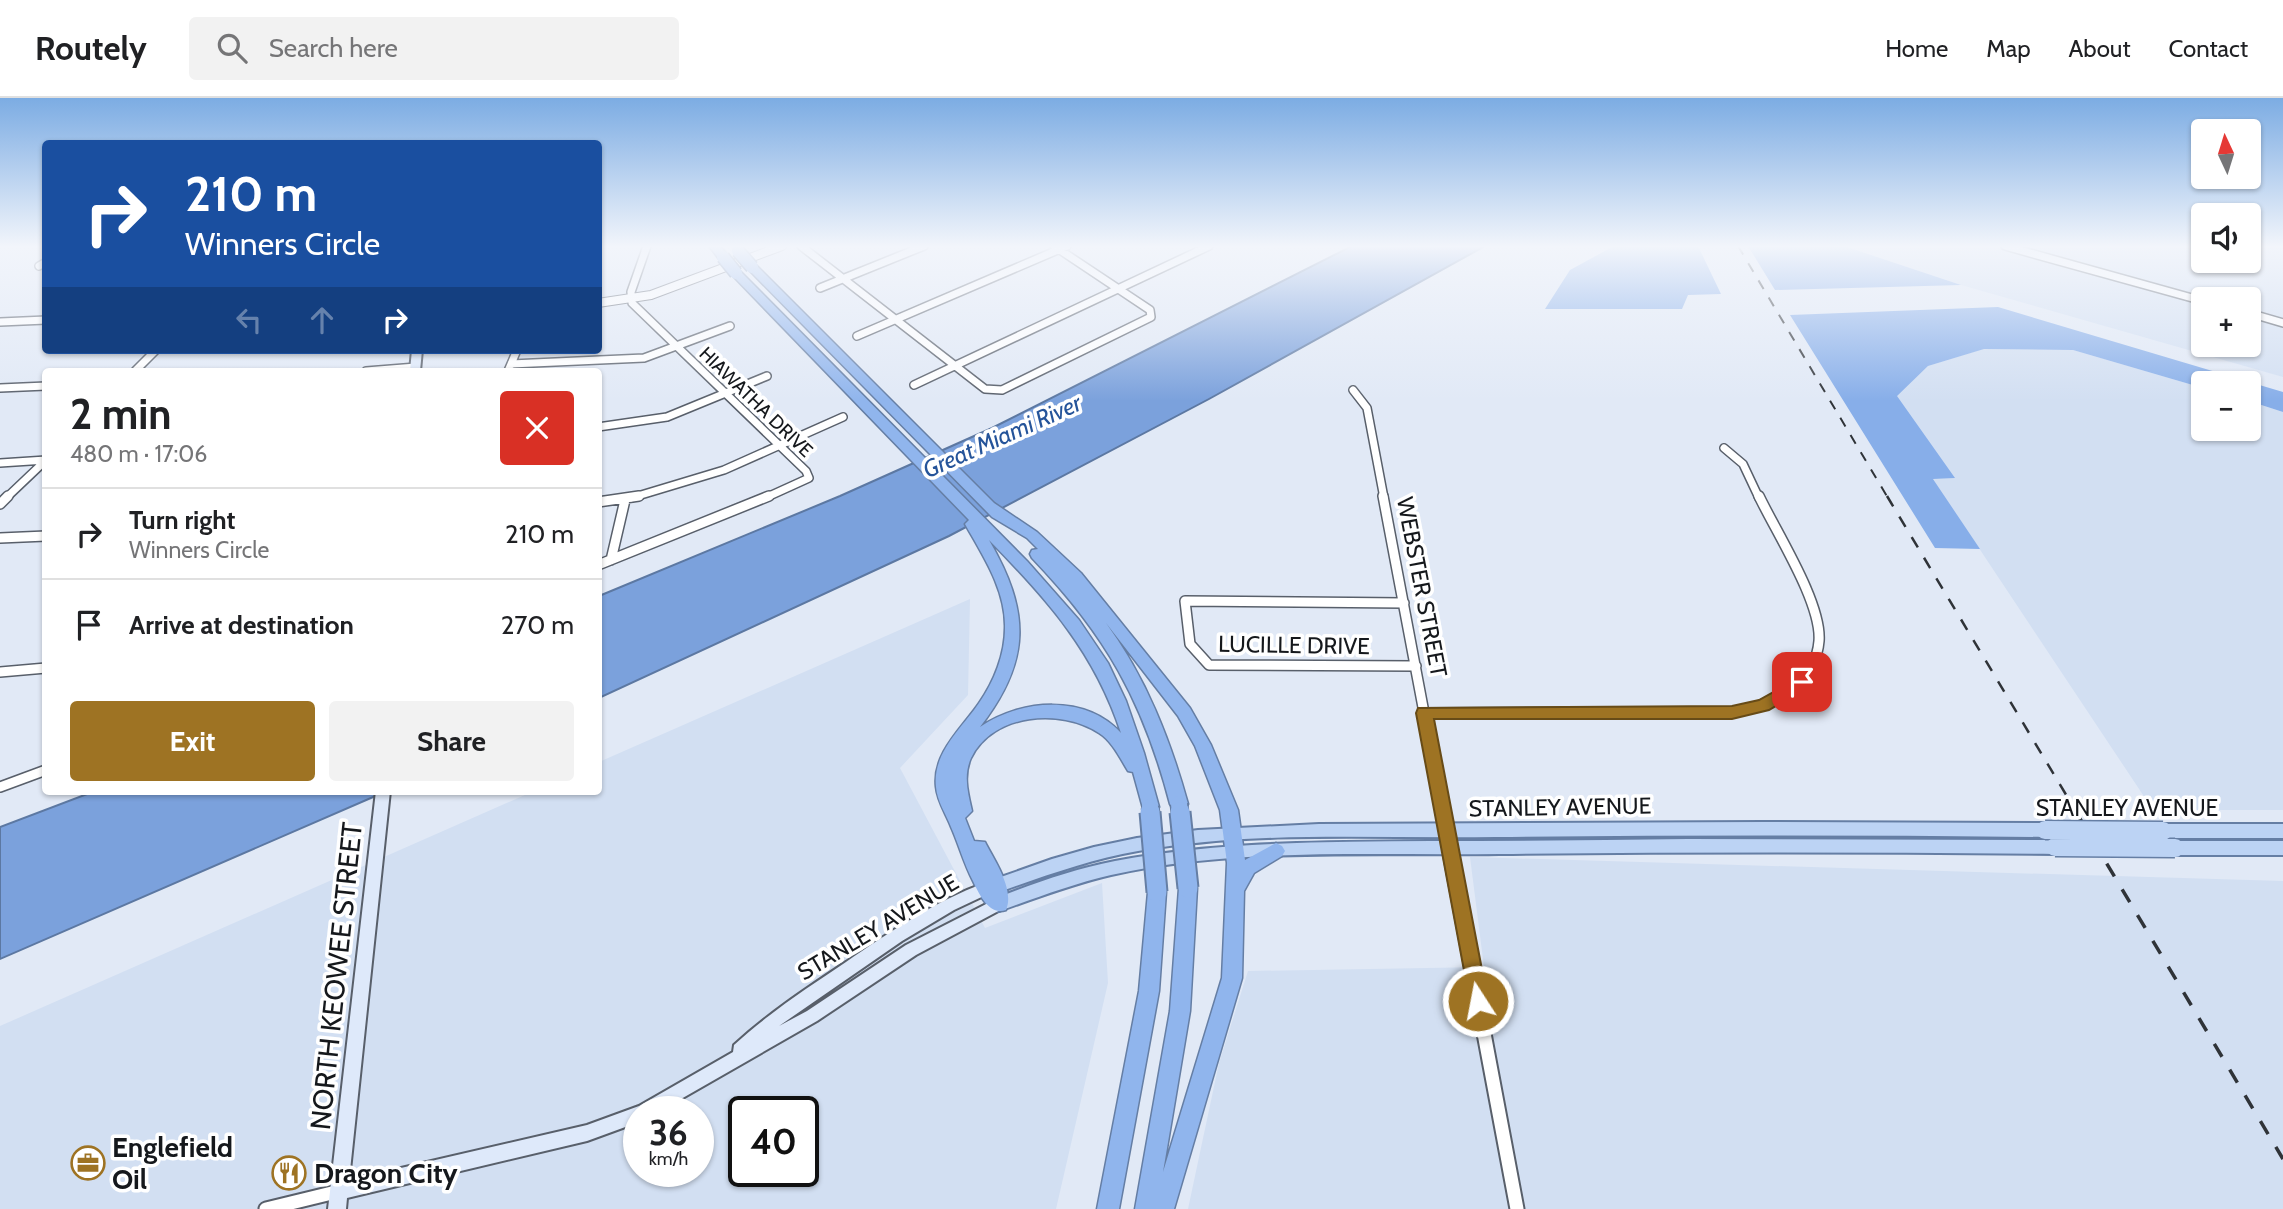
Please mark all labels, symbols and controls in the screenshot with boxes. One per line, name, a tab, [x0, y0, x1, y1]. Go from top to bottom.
search box	[189, 17, 679, 80]
text: Routely	[35, 28, 147, 68]
icon: search	[213, 29, 251, 67]
text: Search here	[269, 32, 398, 64]
text: Home	[1885, 34, 1948, 63]
text: Map	[1986, 34, 2031, 63]
text: About	[2069, 34, 2131, 63]
text: Contact	[2169, 34, 2248, 63]
north arrow	[2191, 119, 2261, 189]
map controls	[2191, 119, 2261, 441]
text: 210 m	[185, 164, 317, 223]
icon: right	[70, 168, 161, 259]
button: sound	[2191, 203, 2261, 273]
text: Winners Circle	[185, 224, 380, 263]
button: +	[2191, 287, 2261, 357]
icon: left	[230, 301, 268, 339]
icon: ahead	[303, 301, 341, 339]
icon: right	[376, 301, 414, 339]
street label: HIAWATHA DRIVE	[694, 342, 818, 462]
button: −	[2191, 371, 2261, 441]
water label: Great Miami River	[918, 387, 1087, 484]
text: 2 min	[70, 388, 171, 440]
button: close	[500, 391, 574, 465]
text: 480 m · 17:06	[70, 440, 207, 468]
street label: WEBSTER STREET	[1391, 495, 1453, 679]
text: Turn right	[129, 504, 235, 536]
icon: right	[70, 515, 108, 553]
text: 210 m	[505, 518, 574, 550]
text: Winners Circle	[129, 536, 269, 564]
icon: arrive	[70, 606, 108, 644]
text: Arrive at destination	[129, 609, 354, 641]
text: 270 m	[501, 609, 574, 641]
street label: LUCILLE DRIVE	[1218, 630, 1370, 660]
pin	[1772, 652, 1832, 712]
icon: arrive	[1783, 663, 1821, 701]
button: Exit	[70, 701, 315, 781]
button: Share	[329, 701, 574, 781]
street label: STANLEY AVENUE	[1468, 791, 1652, 823]
street label: STANLEY AVENUE	[2036, 794, 2218, 822]
street label: NORTH KEOWEE STREET	[303, 820, 369, 1131]
street label: STANLEY AVENUE	[792, 868, 964, 986]
position arrow	[1441, 964, 1515, 1038]
speed limit sign: 40	[728, 1096, 819, 1187]
text: 36	[649, 1111, 688, 1154]
place label: Englefield Oil	[112, 1130, 233, 1196]
office icon: Englefield Oil	[69, 1144, 107, 1182]
text: km/h	[649, 1148, 688, 1170]
restaurant icon: Dragon City	[270, 1154, 308, 1192]
place label: Dragon City	[314, 1156, 458, 1190]

